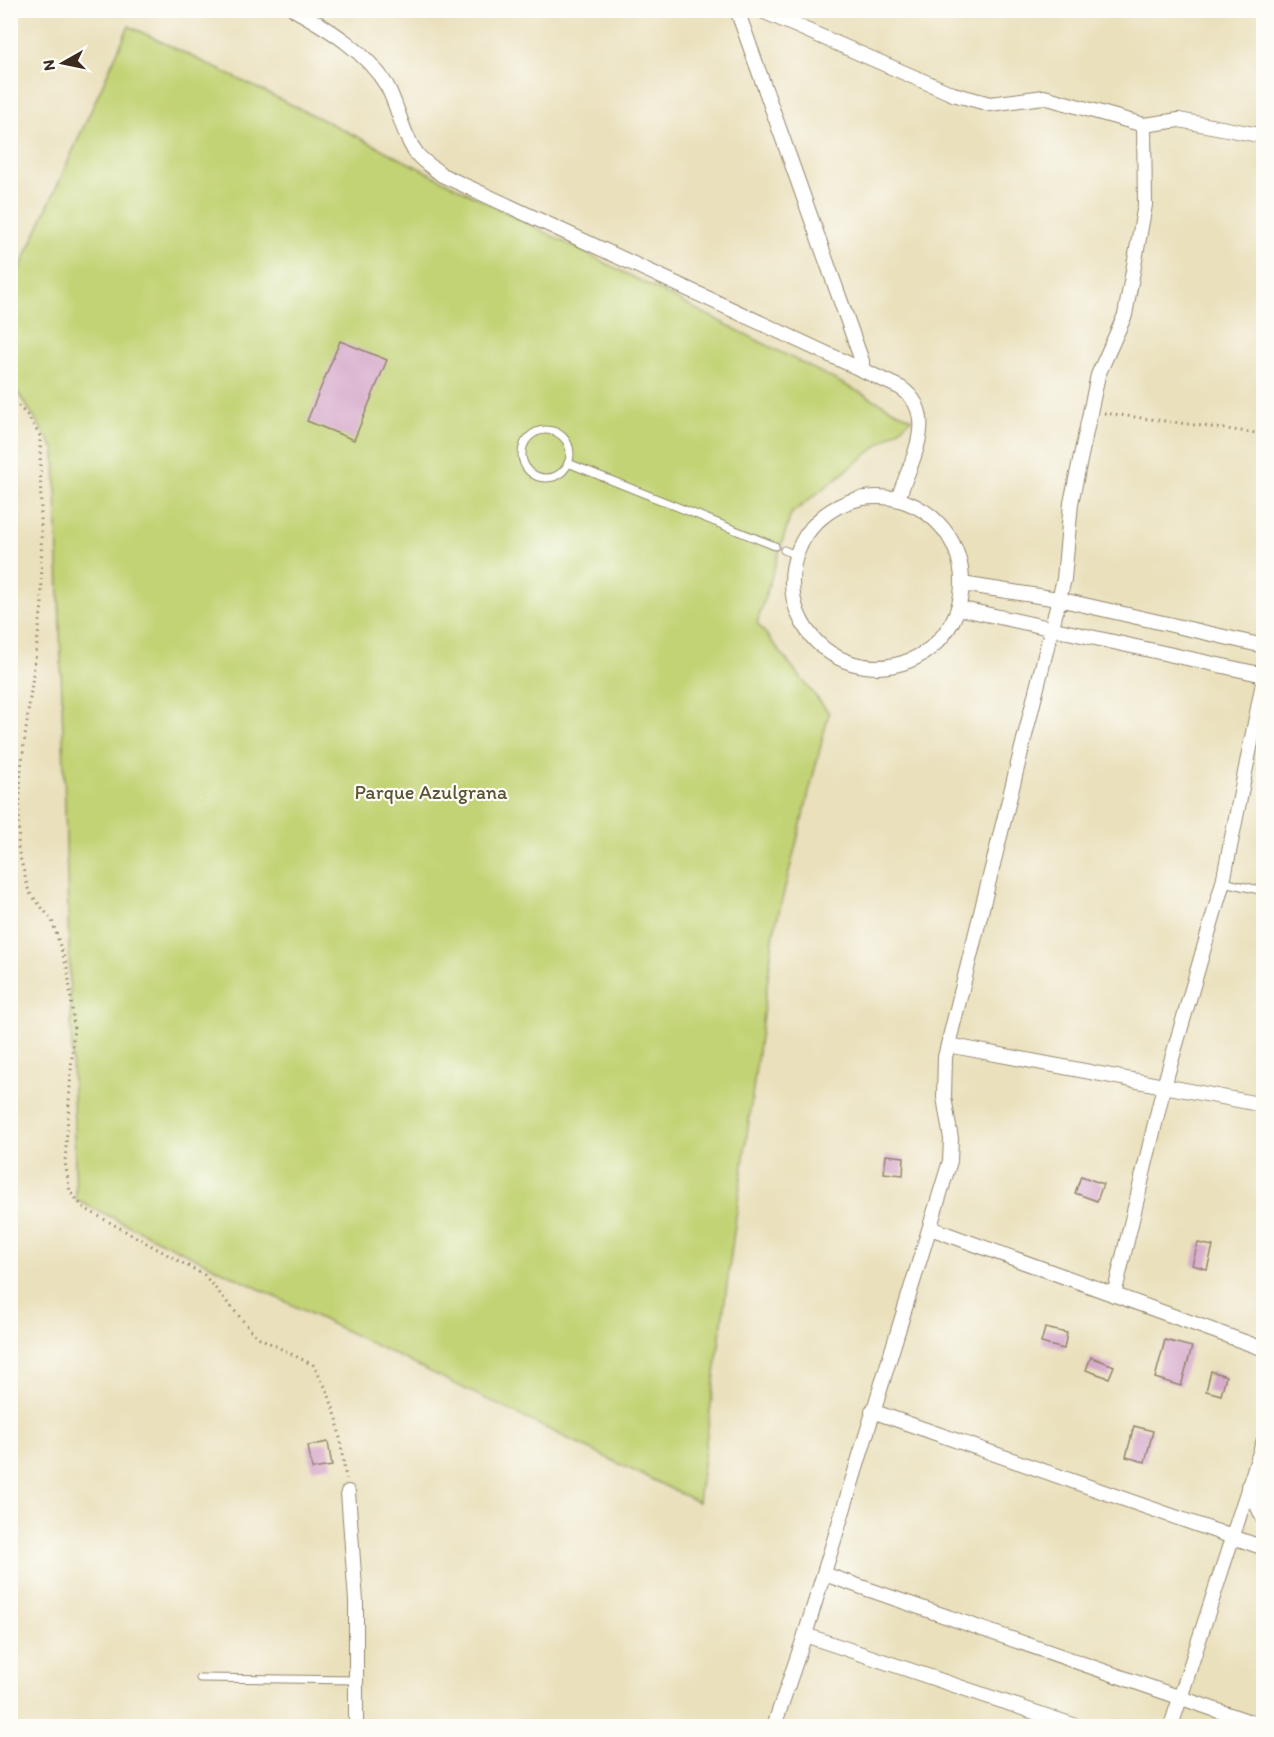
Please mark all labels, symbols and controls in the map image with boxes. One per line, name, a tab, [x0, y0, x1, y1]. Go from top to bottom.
north arrow	[33, 33, 93, 93]
text: N	[38, 58, 59, 72]
park label: Parque Azulgrana	[355, 780, 508, 804]

